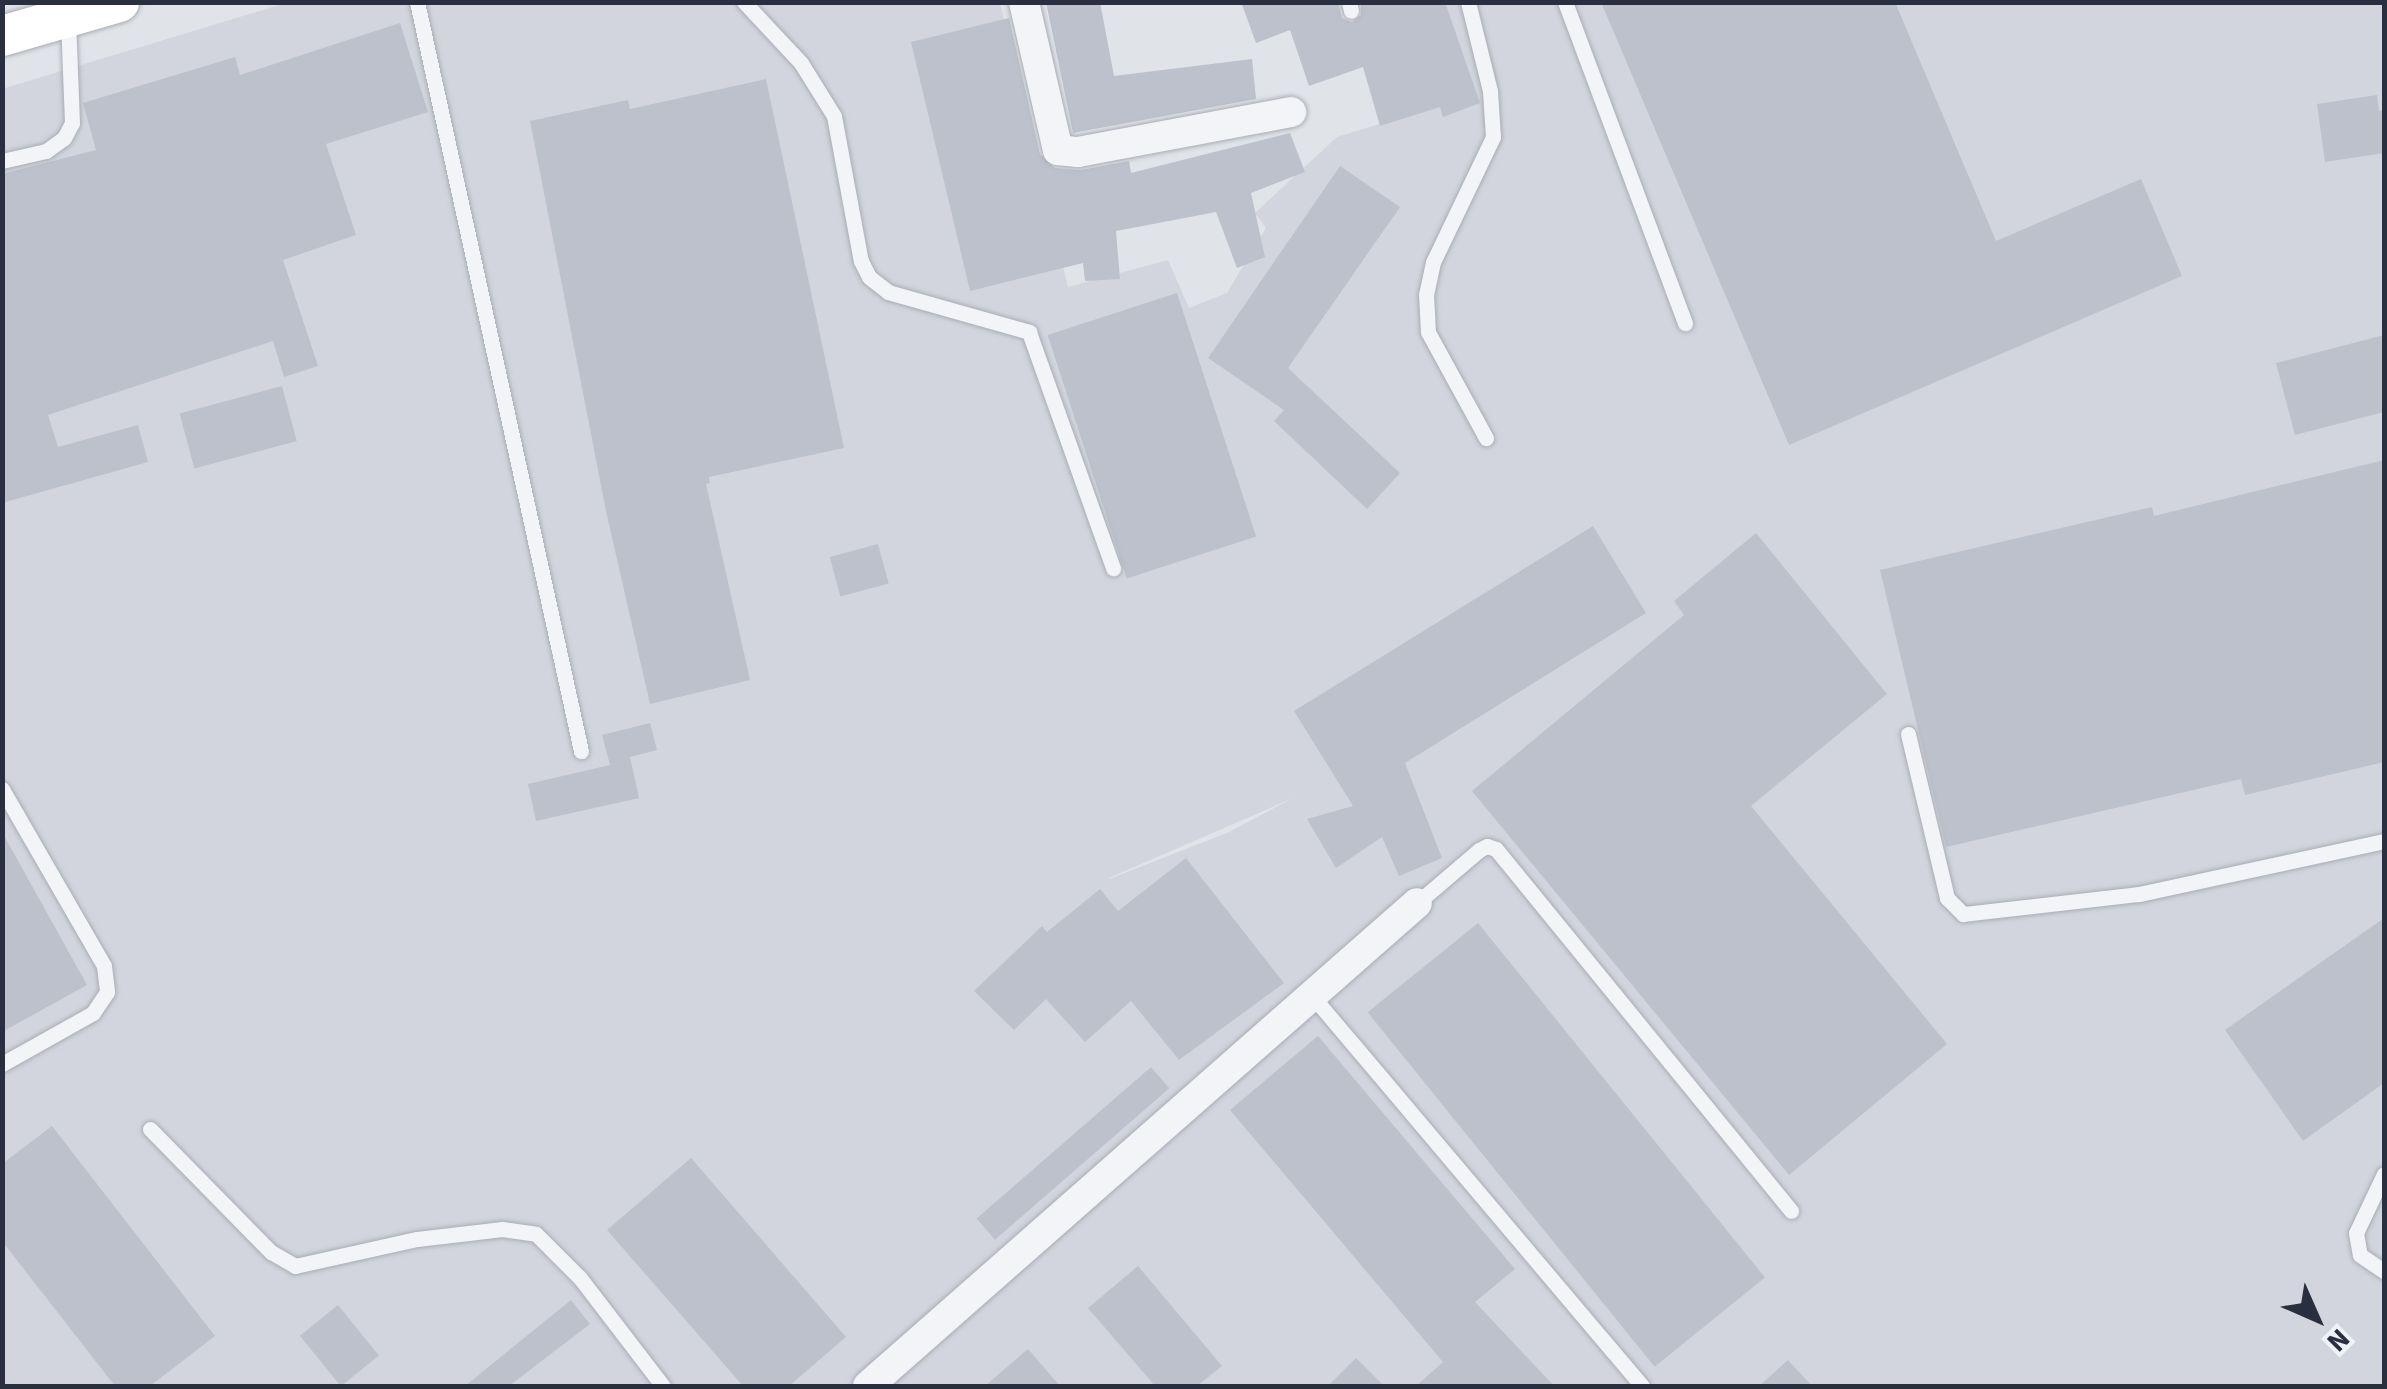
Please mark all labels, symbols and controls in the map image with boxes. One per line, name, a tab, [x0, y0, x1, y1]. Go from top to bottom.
north arrow	[2267, 1269, 2367, 1369]
text: N	[2317, 1319, 2359, 1361]

